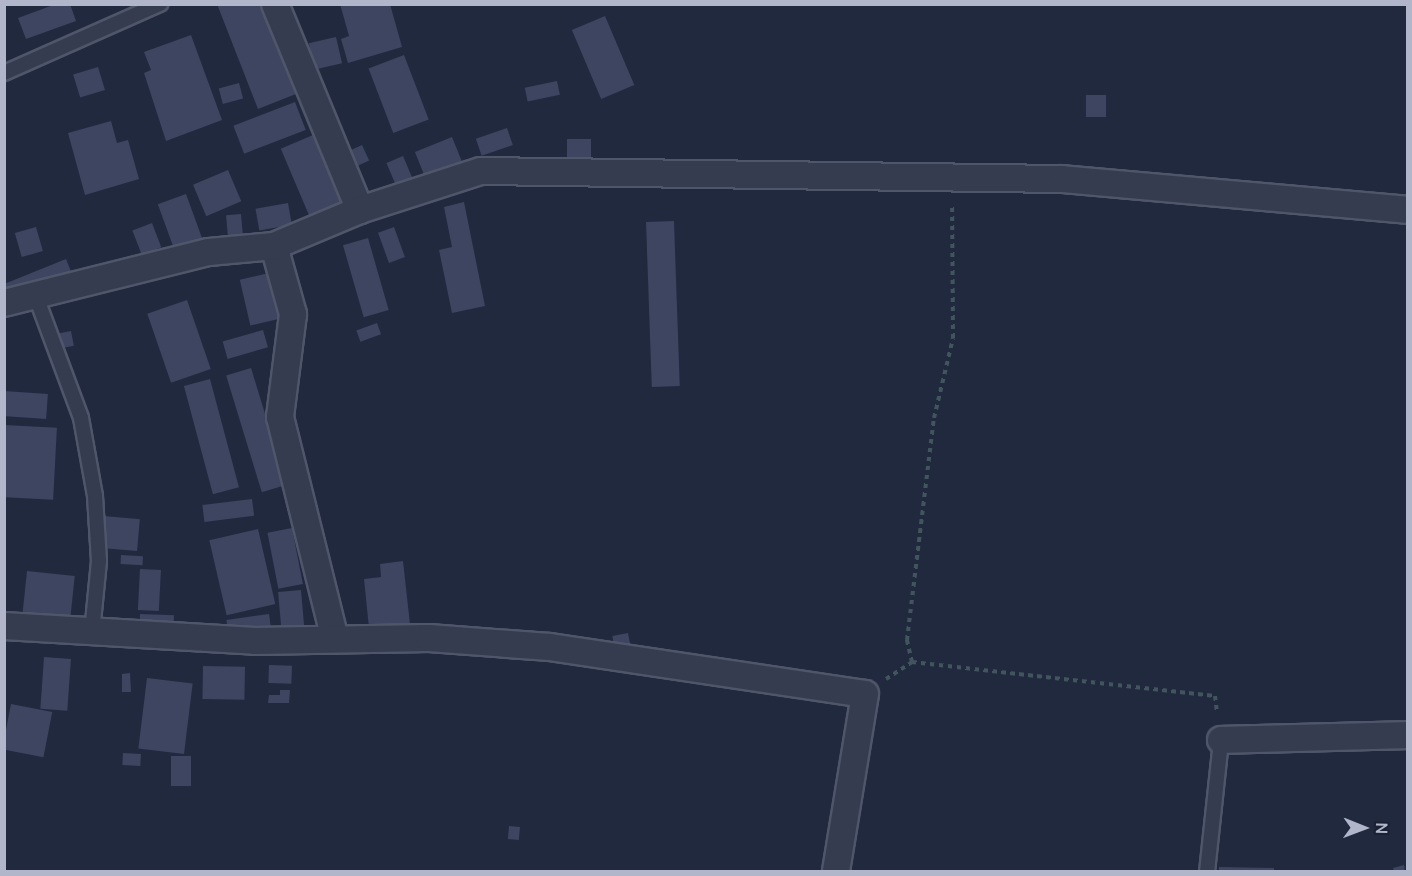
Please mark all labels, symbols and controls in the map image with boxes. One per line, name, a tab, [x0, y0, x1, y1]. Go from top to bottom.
north arrow	[1334, 798, 1394, 858]
text: N	[1371, 822, 1393, 834]

